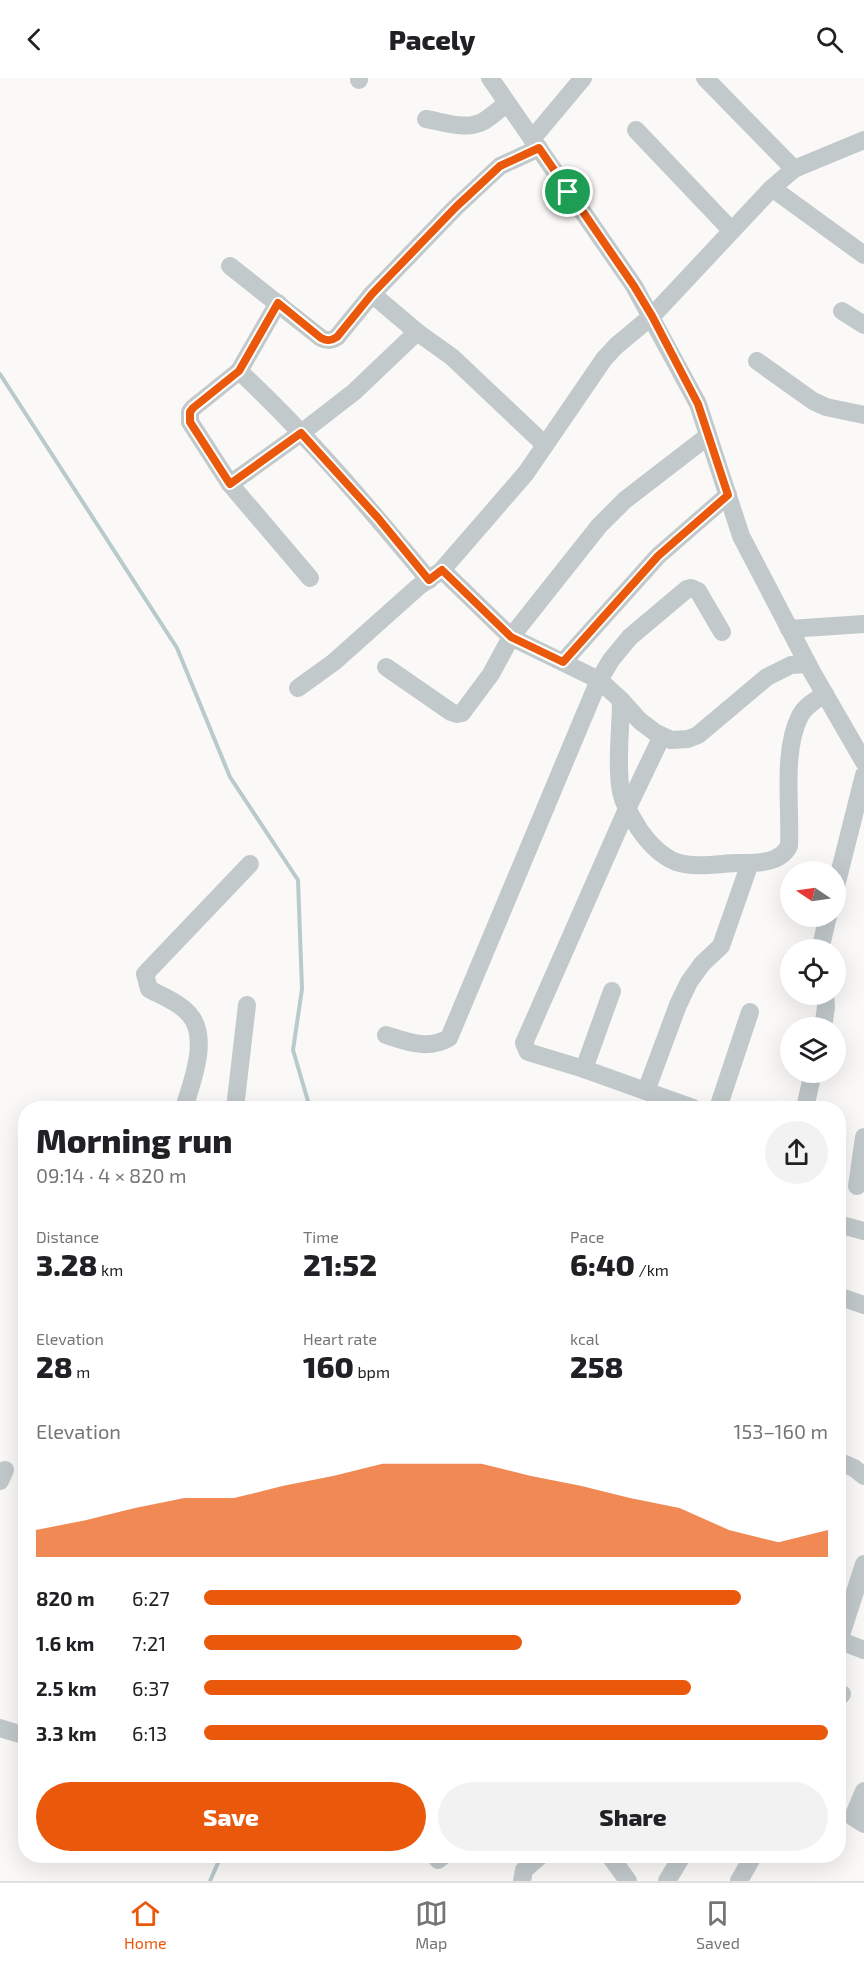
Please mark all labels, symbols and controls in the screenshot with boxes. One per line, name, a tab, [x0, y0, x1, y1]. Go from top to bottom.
icon: back	[18, 23, 51, 56]
text: Pacely	[389, 23, 475, 55]
icon: search	[813, 23, 846, 56]
pin	[542, 166, 593, 217]
icon: arrive	[551, 175, 584, 208]
north arrow	[780, 861, 846, 927]
map controls	[780, 861, 846, 1083]
button: locate	[780, 939, 846, 1005]
button: layers	[780, 1017, 846, 1083]
text: Morning run	[36, 1120, 233, 1160]
button: share	[765, 1121, 828, 1184]
text: 09:14 · 4 × 820 m	[36, 1163, 186, 1187]
text: Distance	[36, 1227, 99, 1246]
text: Time	[303, 1227, 339, 1246]
text: Pace	[570, 1227, 604, 1246]
text: 3.28	[36, 1246, 97, 1282]
text: 21:52	[303, 1246, 377, 1282]
text: 6:40	[570, 1246, 635, 1282]
text: km	[97, 1260, 123, 1279]
text: /km	[635, 1260, 669, 1279]
text: Elevation	[36, 1329, 104, 1348]
text: Heart rate	[303, 1329, 377, 1348]
text: kcal	[570, 1329, 599, 1348]
text: 28	[36, 1348, 73, 1384]
text: 160	[303, 1348, 354, 1384]
text: 258	[570, 1348, 624, 1384]
text: m	[73, 1362, 90, 1381]
text: bpm	[354, 1362, 390, 1381]
text: Elevation	[36, 1419, 121, 1443]
text: 153–160 m	[734, 1419, 828, 1443]
text: 820 m	[36, 1586, 95, 1610]
text: 6:27	[132, 1586, 170, 1610]
text: 1.6 km	[36, 1631, 94, 1655]
text: 7:21	[132, 1631, 166, 1655]
text: 2.5 km	[36, 1676, 97, 1700]
text: 6:37	[132, 1676, 170, 1700]
text: 3.3 km	[36, 1721, 97, 1745]
text: 6:13	[132, 1721, 167, 1745]
button: Save	[36, 1782, 426, 1851]
button: Share	[438, 1782, 828, 1851]
tab: Home	[124, 1897, 167, 1952]
tab: Map	[415, 1897, 448, 1952]
tab: Saved	[696, 1897, 740, 1952]

